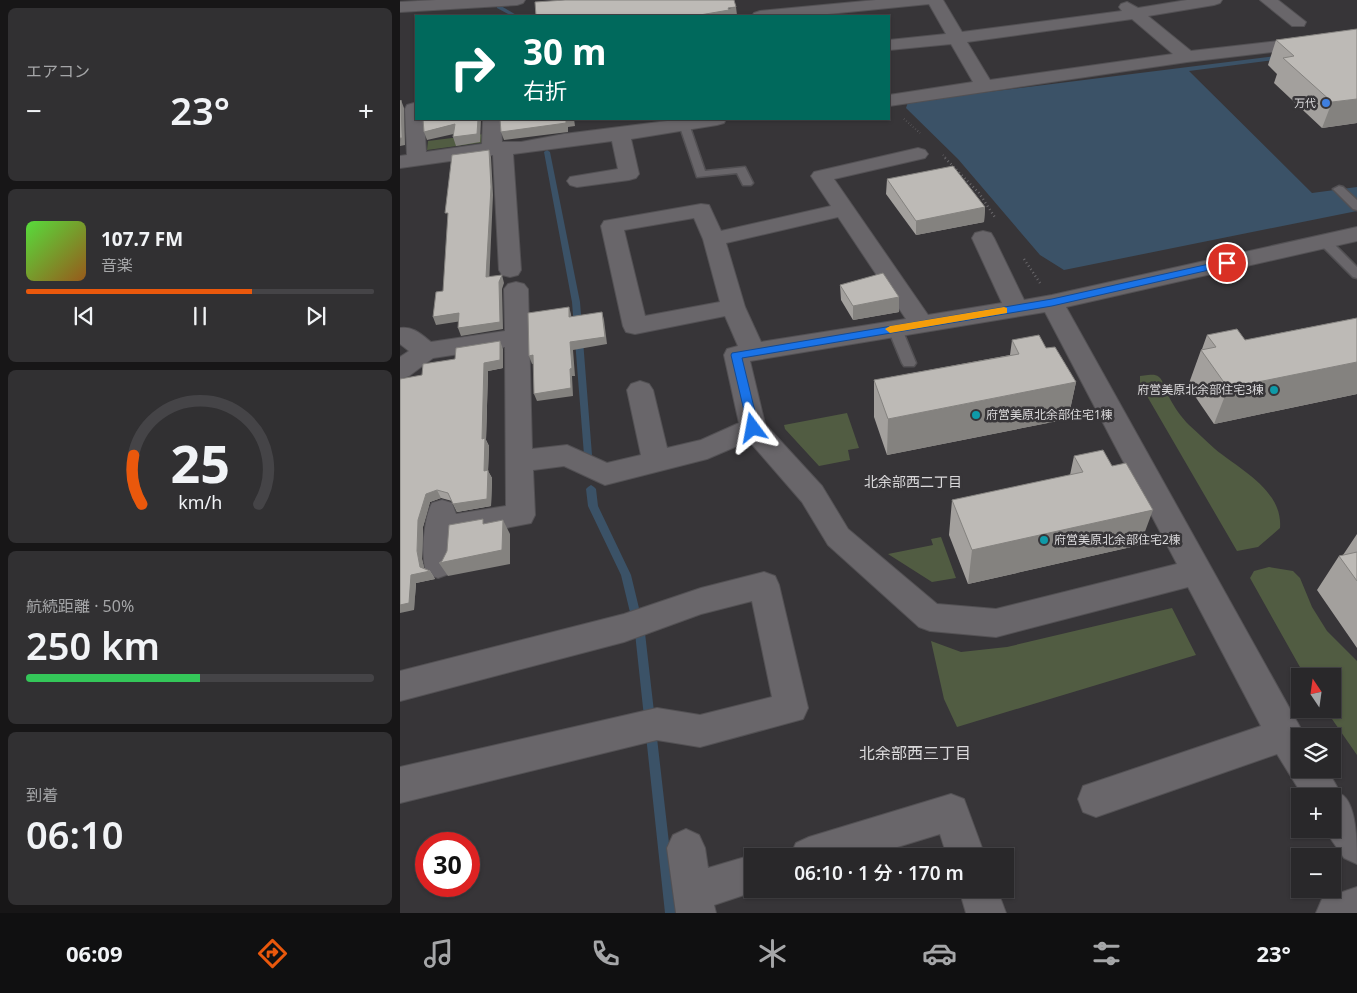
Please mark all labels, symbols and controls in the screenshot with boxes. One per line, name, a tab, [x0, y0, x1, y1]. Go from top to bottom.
text: 30 m	[523, 28, 606, 75]
icon: right	[440, 35, 505, 100]
text: エアコン	[26, 60, 90, 82]
text: 右折	[523, 75, 567, 105]
text: 23°	[170, 84, 230, 136]
text: −	[26, 91, 42, 129]
text: +	[358, 91, 374, 129]
place label: 万代	[1294, 95, 1316, 110]
marker: 万代	[1320, 97, 1332, 109]
text: 107.7 FM	[101, 226, 183, 252]
pin	[1206, 242, 1248, 284]
icon: arrive	[1213, 249, 1241, 277]
text: 音楽	[101, 254, 133, 276]
icon: previous	[70, 302, 98, 330]
icon: pause	[186, 302, 214, 330]
icon: next	[302, 302, 330, 330]
place label: 府営美原北余部住宅3棟	[1137, 381, 1264, 398]
marker: 府営美原北余部住宅3棟	[1268, 384, 1280, 396]
position arrow	[726, 401, 778, 453]
place label: 府営美原北余部住宅1棟	[986, 406, 1113, 423]
marker: 府営美原北余部住宅1棟	[970, 409, 982, 421]
text: 25	[170, 427, 230, 498]
district label: 北余部西二丁目	[864, 472, 962, 491]
text: km/h	[178, 490, 222, 514]
place label: 府営美原北余部住宅2棟	[1054, 531, 1181, 548]
marker: 府営美原北余部住宅2棟	[1038, 534, 1050, 546]
text: 航続距離 · 50%	[26, 595, 134, 617]
text: 250 km	[26, 619, 160, 671]
north arrow	[1291, 668, 1341, 718]
map controls	[1291, 668, 1341, 898]
button: layers	[1291, 728, 1341, 778]
district label: 北余部西三丁目	[859, 742, 971, 764]
text: 到着	[26, 784, 58, 806]
button: +	[1291, 788, 1341, 838]
text: 06:10	[26, 808, 123, 860]
speed limit sign: 30	[415, 832, 480, 897]
button: −	[1291, 848, 1341, 898]
text: 06:10 · 1 分 · 170 m	[794, 860, 964, 886]
icon: directions	[255, 936, 290, 971]
icon: music	[421, 936, 456, 971]
icon: phone	[588, 936, 623, 971]
icon: climate	[755, 936, 790, 971]
icon: car	[922, 936, 957, 971]
icon: filters	[1089, 936, 1124, 971]
text: 06:09	[66, 938, 123, 968]
text: 23°	[1256, 938, 1291, 968]

